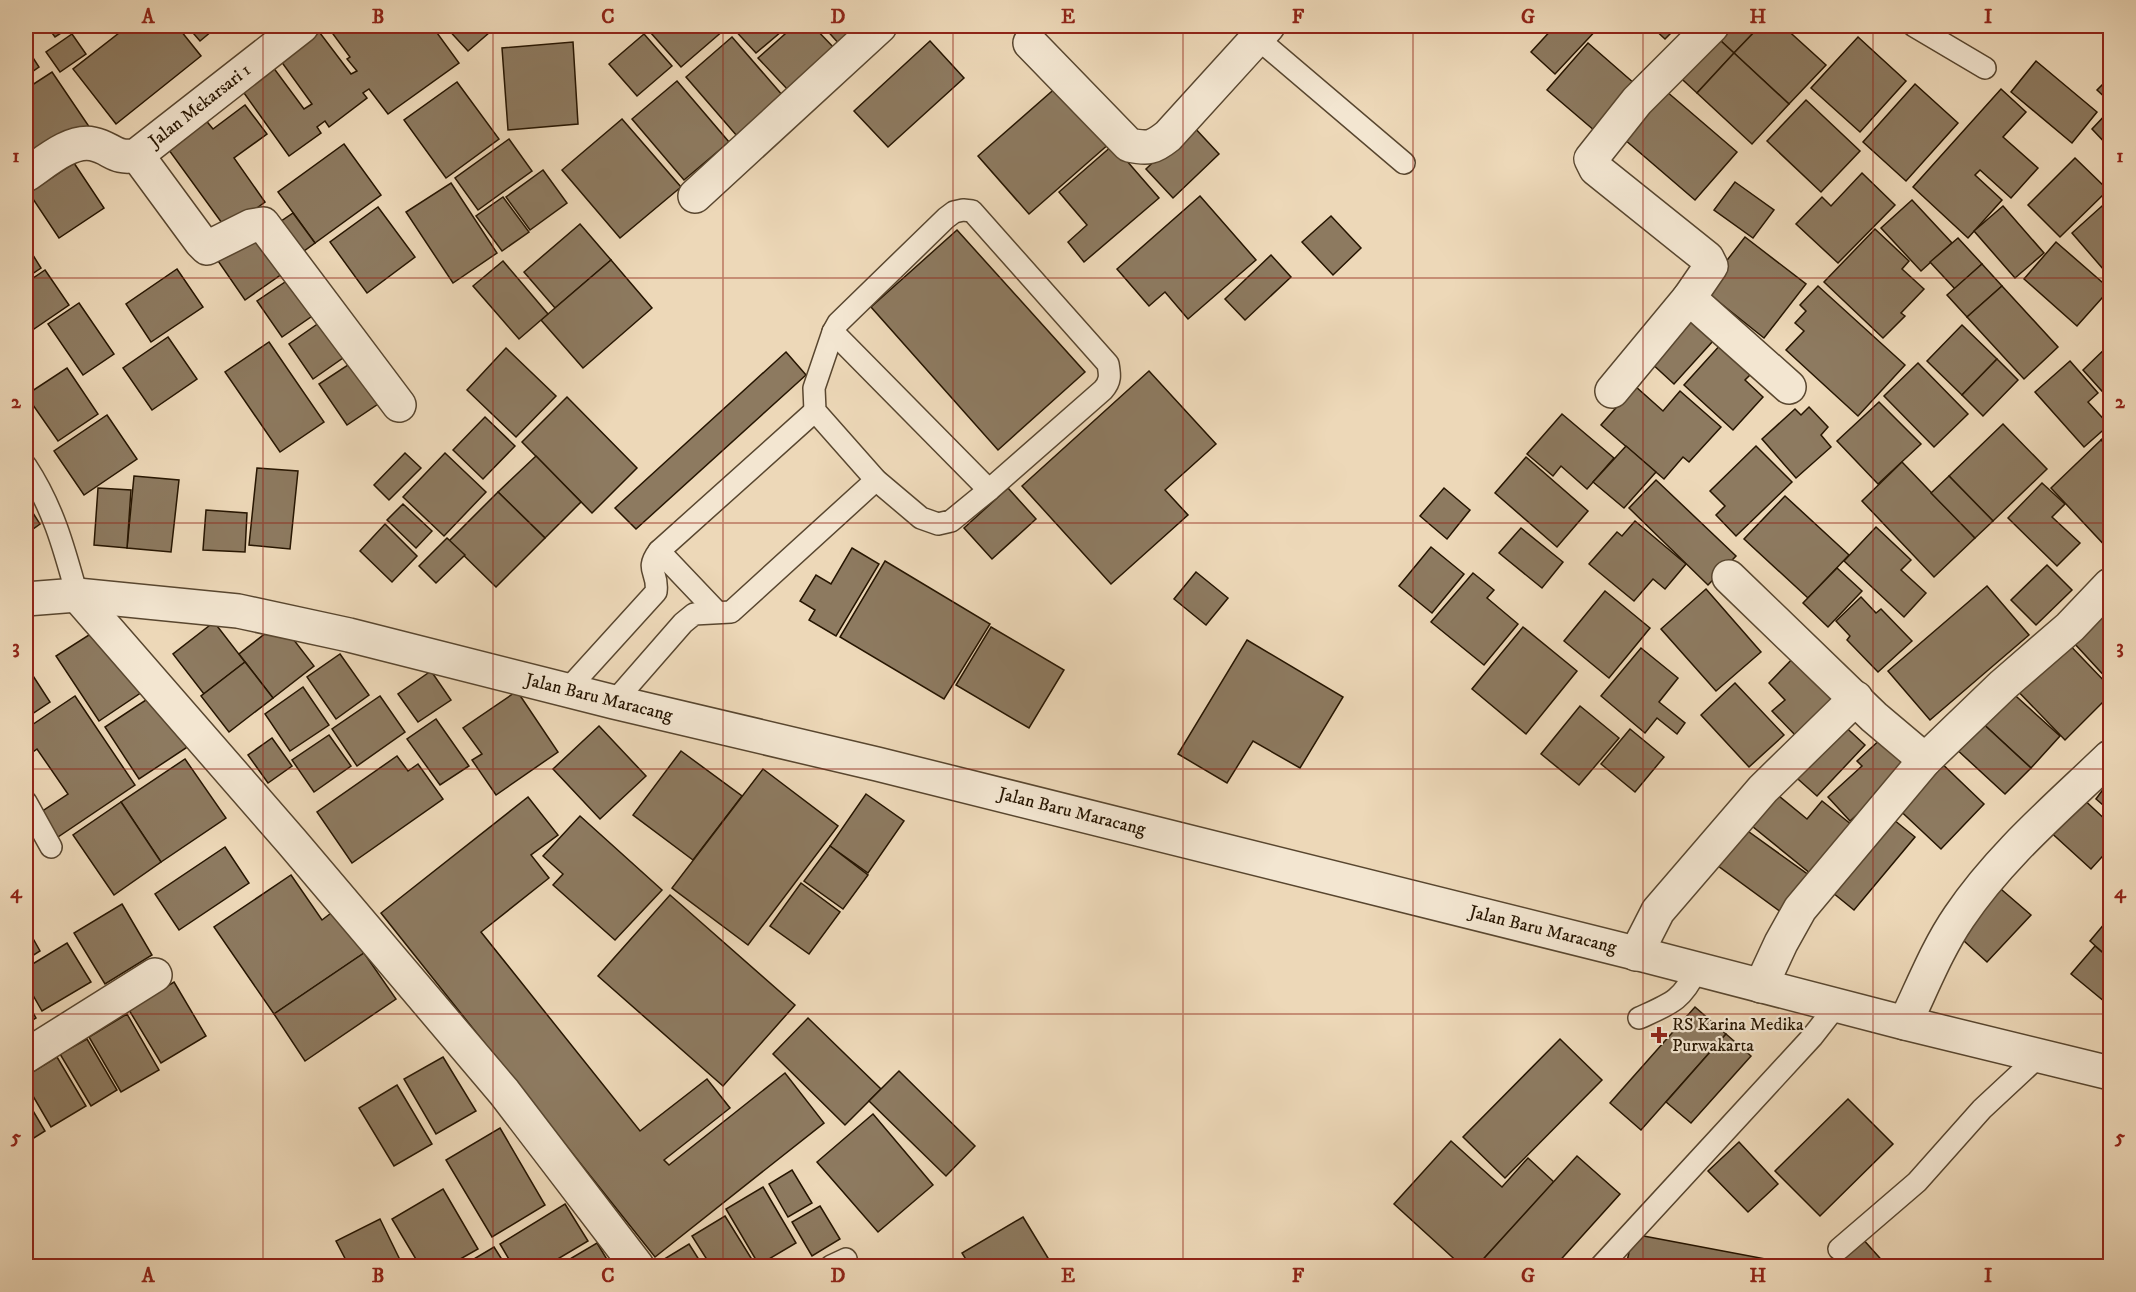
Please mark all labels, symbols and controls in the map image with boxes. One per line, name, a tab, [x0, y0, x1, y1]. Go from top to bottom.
text: A	[141, 5, 156, 30]
text: B	[372, 5, 384, 30]
text: C	[601, 5, 615, 30]
text: D	[831, 5, 846, 30]
text: E	[1061, 5, 1075, 30]
text: F	[1292, 5, 1305, 30]
text: G	[1521, 5, 1535, 30]
text: H	[1750, 5, 1767, 30]
text: I	[1984, 5, 1992, 30]
street label: Jalan Mekarsari 1	[143, 59, 255, 154]
text: 1	[12, 144, 20, 169]
text: 1	[2116, 144, 2124, 169]
text: 2	[11, 390, 22, 415]
text: 2	[2115, 390, 2126, 415]
text: 3	[12, 635, 20, 660]
text: 3	[2116, 635, 2124, 660]
street label: Jalan Baru Maracang	[521, 669, 675, 727]
street label: Jalan Baru Maracang	[994, 783, 1148, 841]
text: 4	[10, 880, 23, 905]
text: 4	[2114, 880, 2127, 905]
street label: Jalan Baru Maracang	[1465, 901, 1619, 959]
place label: RS Karina Medika Purwakarta	[1672, 1014, 1804, 1057]
marker: RS Karina Medika Purwakarta	[1650, 1026, 1668, 1044]
text: 5	[10, 1125, 21, 1150]
text: 5	[2114, 1125, 2125, 1150]
text: A	[141, 1264, 156, 1289]
text: B	[372, 1264, 384, 1289]
text: C	[601, 1264, 615, 1289]
text: D	[831, 1264, 846, 1289]
text: E	[1061, 1264, 1075, 1289]
text: F	[1292, 1264, 1305, 1289]
text: G	[1521, 1264, 1535, 1289]
text: H	[1750, 1264, 1767, 1289]
text: I	[1984, 1264, 1992, 1289]

